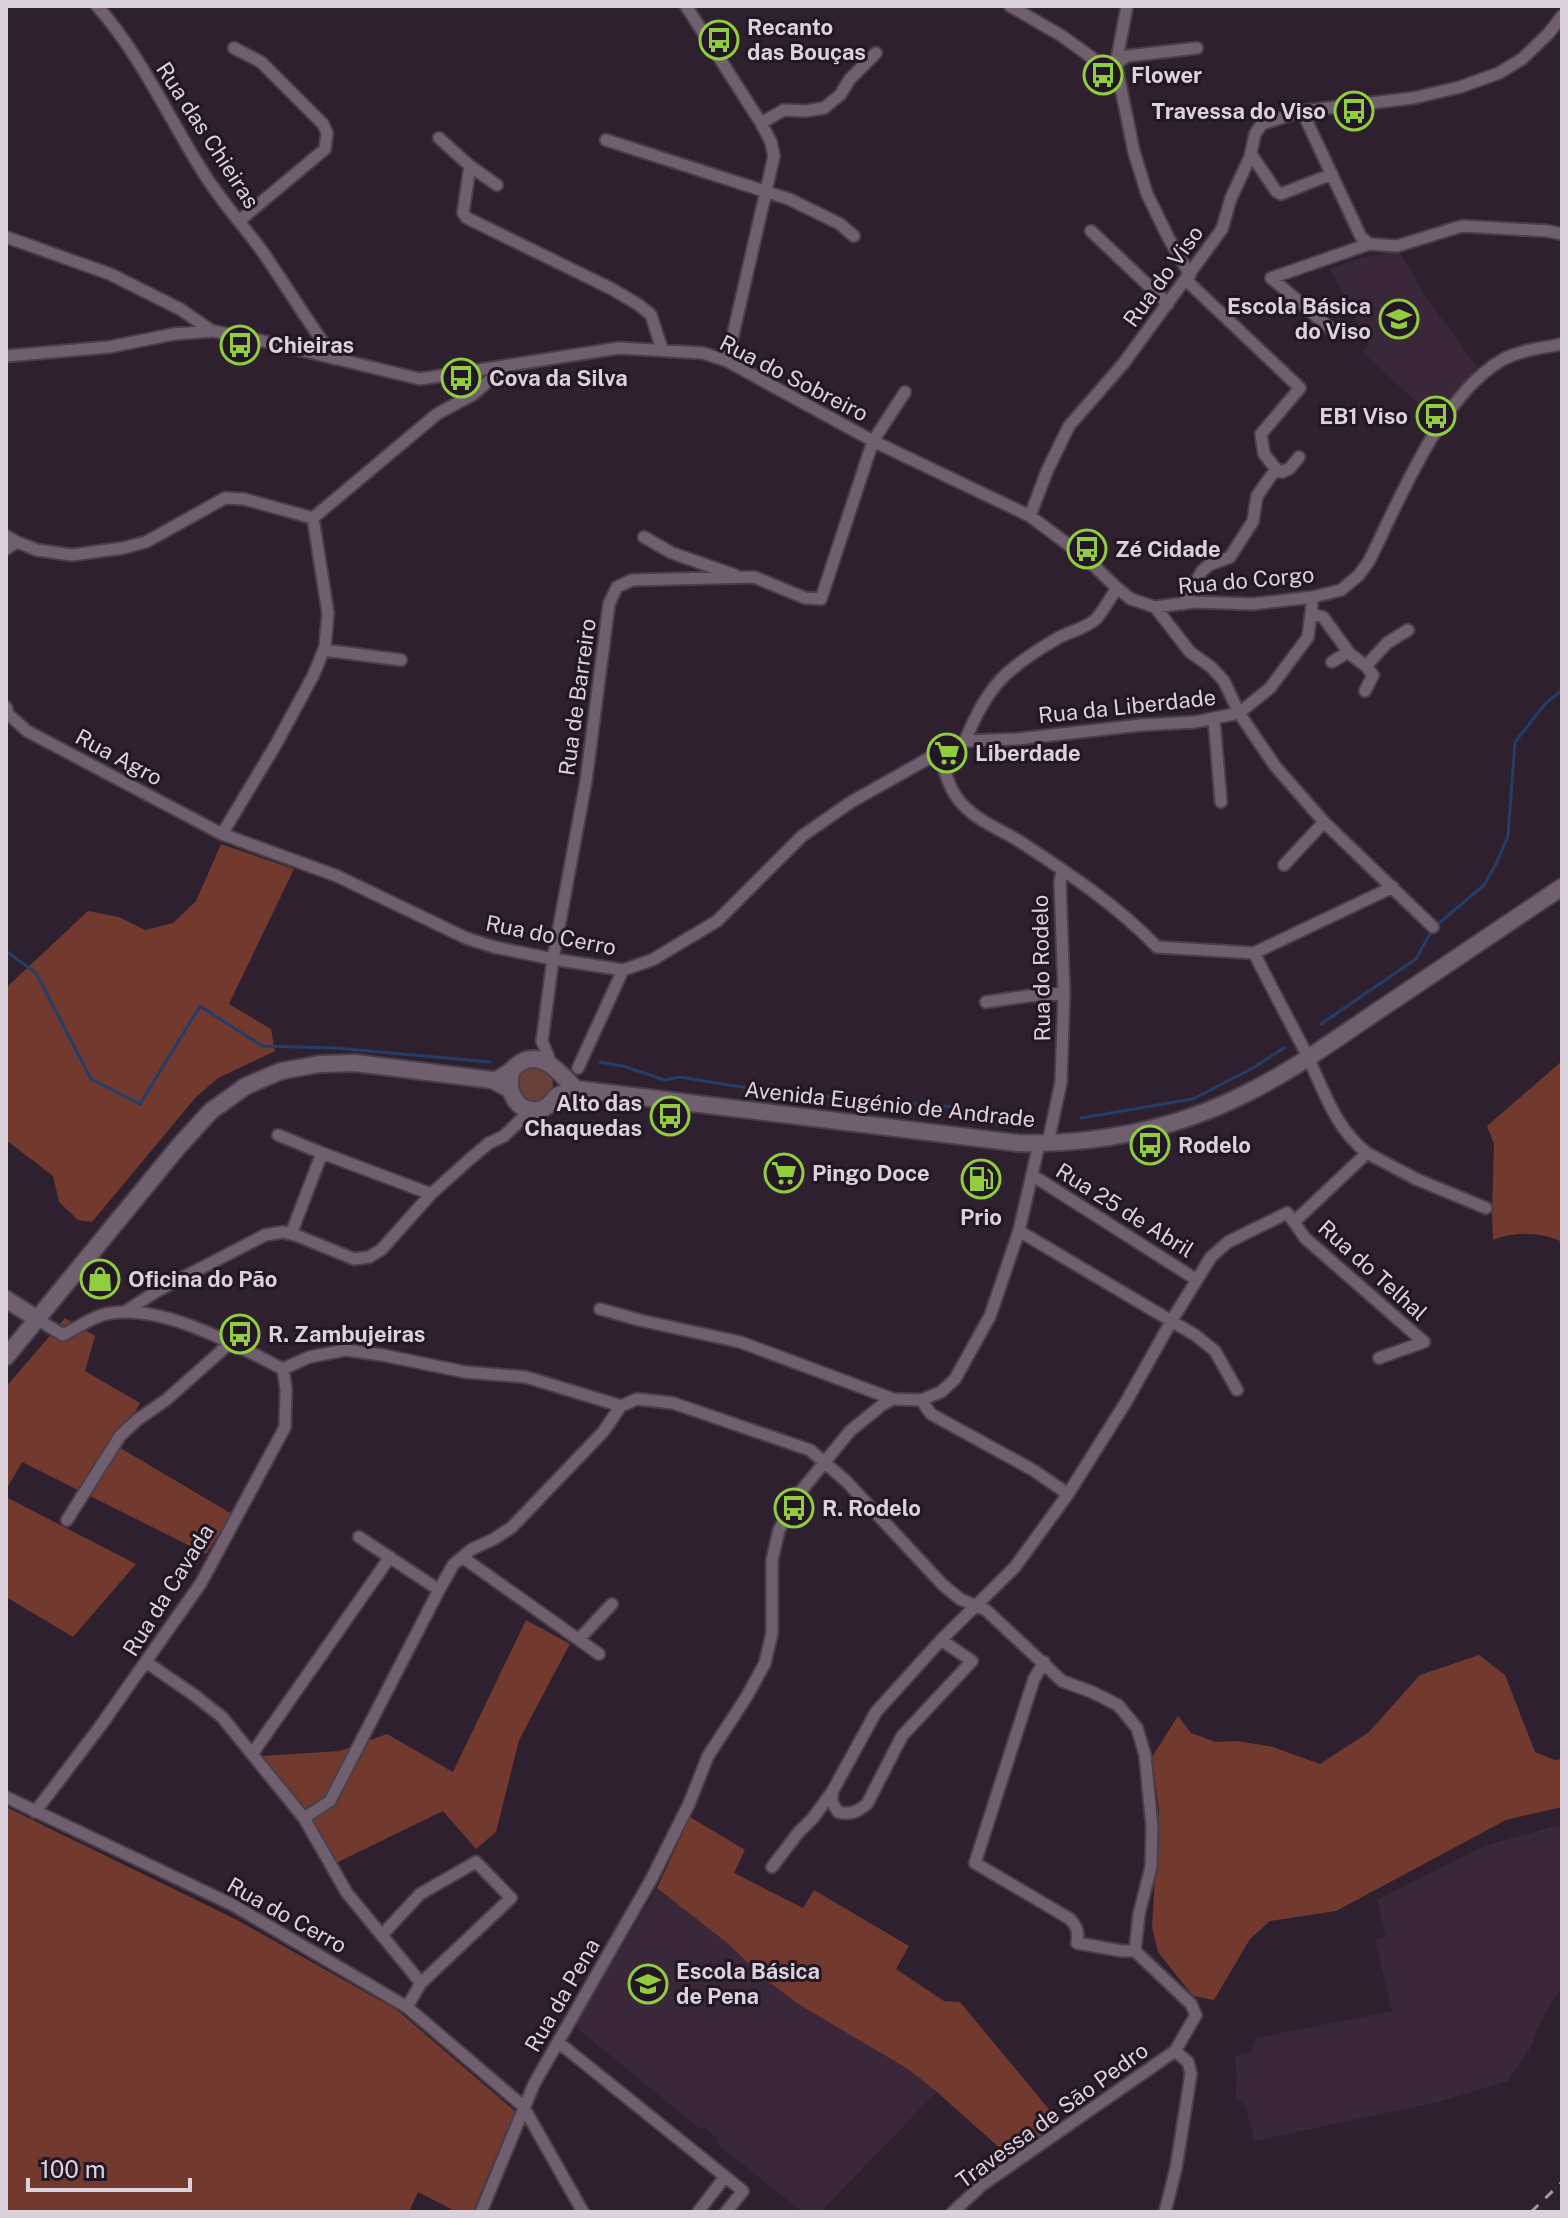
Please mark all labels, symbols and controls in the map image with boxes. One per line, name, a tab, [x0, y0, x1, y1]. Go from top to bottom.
place label: Recanto das Bouças	[747, 14, 866, 65]
bus stop icon: Recanto das Bouças	[698, 19, 740, 61]
bus stop icon: Flower	[1082, 54, 1124, 96]
street label: Rua das Chieiras	[151, 57, 265, 213]
place label: Flower	[1131, 62, 1202, 88]
bus stop icon: Travessa do Viso	[1333, 90, 1375, 132]
place label: Travessa do Viso	[1151, 98, 1326, 124]
street label: Rua do Viso	[1118, 220, 1208, 332]
place label: Escola Básica do Viso	[1227, 293, 1371, 344]
school or university icon: Escola Básica do Viso	[1378, 298, 1420, 340]
bus stop icon: Chieiras	[219, 324, 261, 366]
street label: Rua do Sobreiro	[715, 329, 873, 427]
place label: Chieiras	[268, 332, 354, 358]
bus stop icon: Cova da Silva	[440, 357, 482, 399]
place label: Cova da Silva	[489, 365, 628, 391]
bus stop icon: EB1 Viso	[1415, 395, 1457, 437]
place label: EB1 Viso	[1319, 403, 1408, 429]
bus stop icon: Zé Cidade	[1066, 528, 1108, 570]
place label: Zé Cidade	[1115, 536, 1221, 562]
street label: Rua do Corgo	[1177, 561, 1315, 599]
street label: Rua de Barreiro	[553, 617, 601, 777]
street label: Rua da Liberdade	[1037, 684, 1217, 728]
street label: Rua Agro	[71, 723, 167, 791]
supermarket icon: Liberdade	[926, 732, 968, 774]
place label: Liberdade	[975, 740, 1081, 766]
street label: Rua do Rodelo	[1027, 895, 1055, 1041]
street label: Rua do Cerro	[483, 910, 619, 960]
street label: Avenida Eugénio de Andrade	[743, 1076, 1037, 1132]
place label: Alto das Chaquedas	[524, 1090, 642, 1141]
bus stop icon: Alto das Chaquedas	[649, 1095, 691, 1137]
bus stop icon: Rodelo	[1129, 1124, 1171, 1166]
place label: Rodelo	[1178, 1132, 1251, 1158]
supermarket icon: Pingo Doce	[763, 1152, 805, 1194]
street label: Rua 25 de Abril	[1051, 1157, 1199, 1263]
fuel station icon: Prio	[960, 1158, 1002, 1200]
place label: Pingo Doce	[812, 1160, 930, 1186]
place label: Prio	[960, 1204, 1002, 1230]
street label: Rua do Telhal	[1313, 1214, 1433, 1326]
shop icon: Oficina do Pão	[79, 1258, 121, 1300]
place label: Oficina do Pão	[128, 1266, 277, 1292]
bus stop icon: R. Zambujeiras	[219, 1313, 261, 1355]
place label: R. Zambujeiras	[268, 1321, 425, 1347]
bus stop icon: R. Rodelo	[773, 1487, 815, 1529]
place label: R. Rodelo	[822, 1495, 921, 1521]
street label: Rua da Cavada	[117, 1519, 219, 1661]
street label: Rua do Cerro	[223, 1872, 351, 1958]
street label: Rua da Pena	[519, 1934, 605, 2056]
place label: Escola Básica de Pena	[676, 1958, 820, 2009]
school or university icon: Escola Básica de Pena	[627, 1963, 669, 2005]
street label: Travessa de São Pedro	[951, 2037, 1153, 2193]
scale bar	[28, 2142, 190, 2192]
text: 100 m	[40, 2155, 106, 2183]

